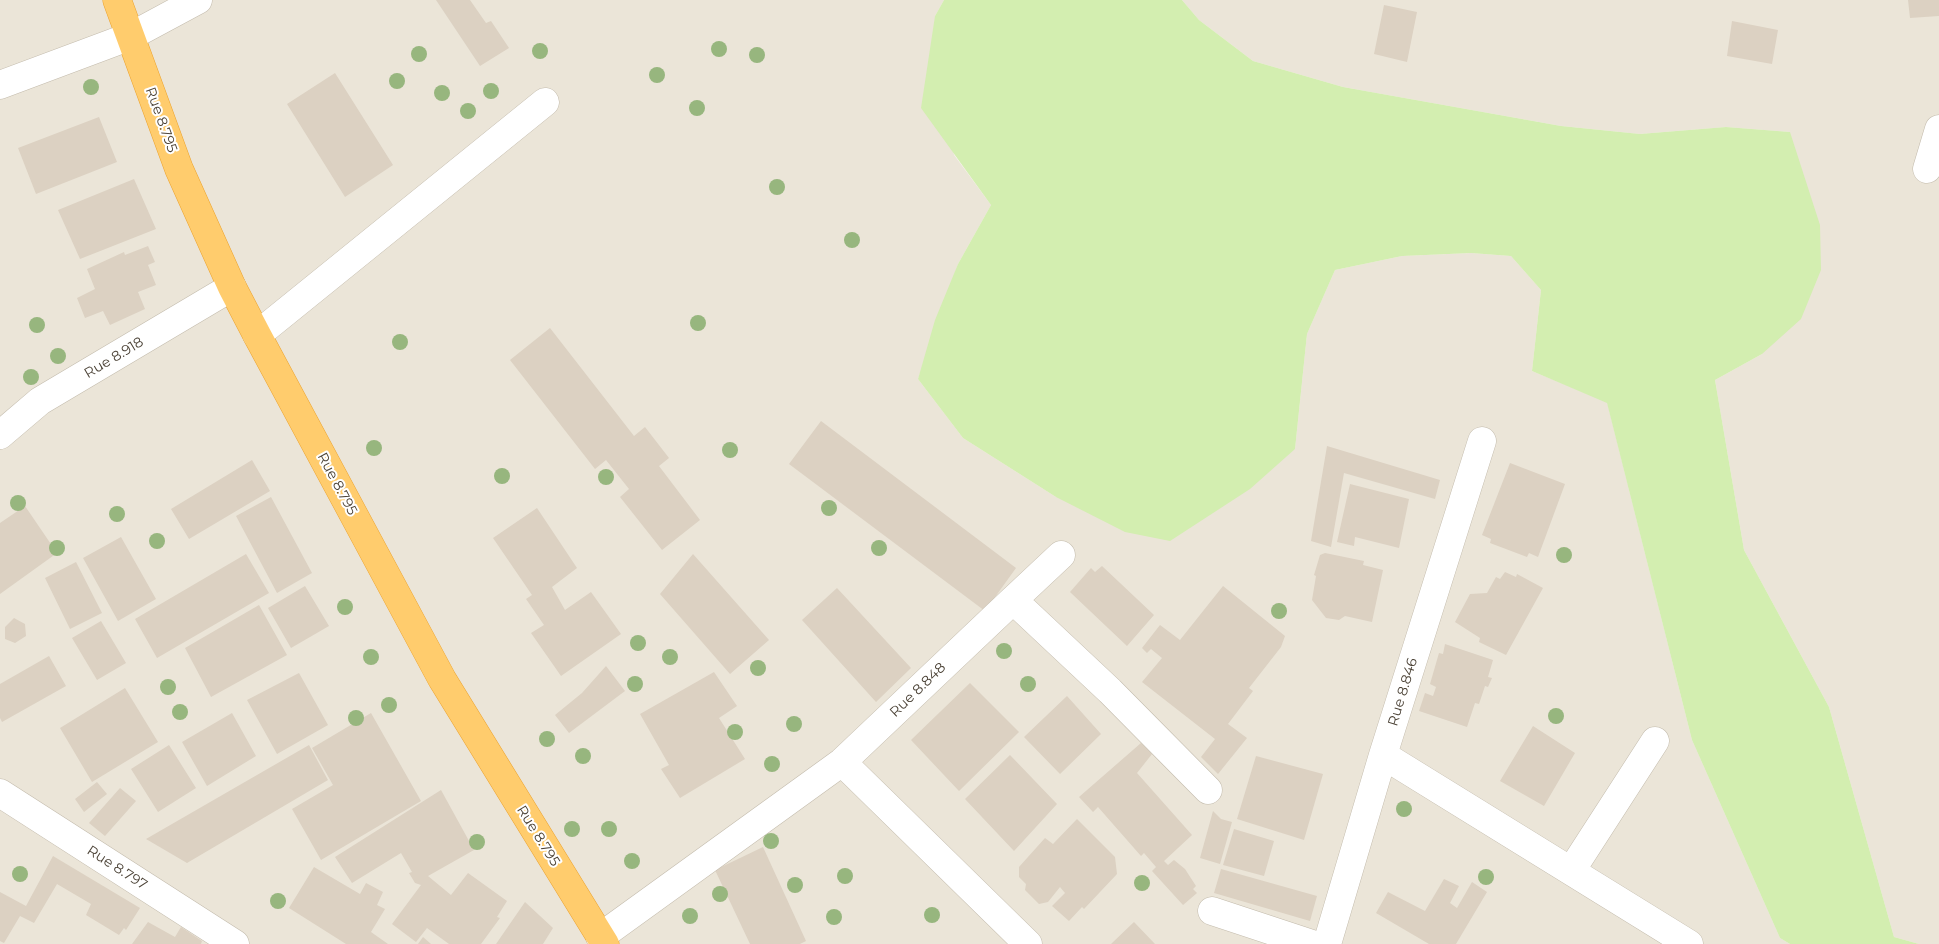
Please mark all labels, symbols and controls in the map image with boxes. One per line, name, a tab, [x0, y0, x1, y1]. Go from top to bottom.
street label: Rue 8.795	[141, 85, 181, 155]
street label: Rue 8.918	[81, 334, 147, 382]
street label: Rue 8.795	[314, 450, 360, 518]
street label: Rue 8.846	[1385, 656, 1421, 728]
street label: Rue 8.848	[887, 659, 949, 721]
street label: Rue 8.795	[513, 803, 563, 869]
street label: Rue 8.797	[84, 842, 150, 894]

